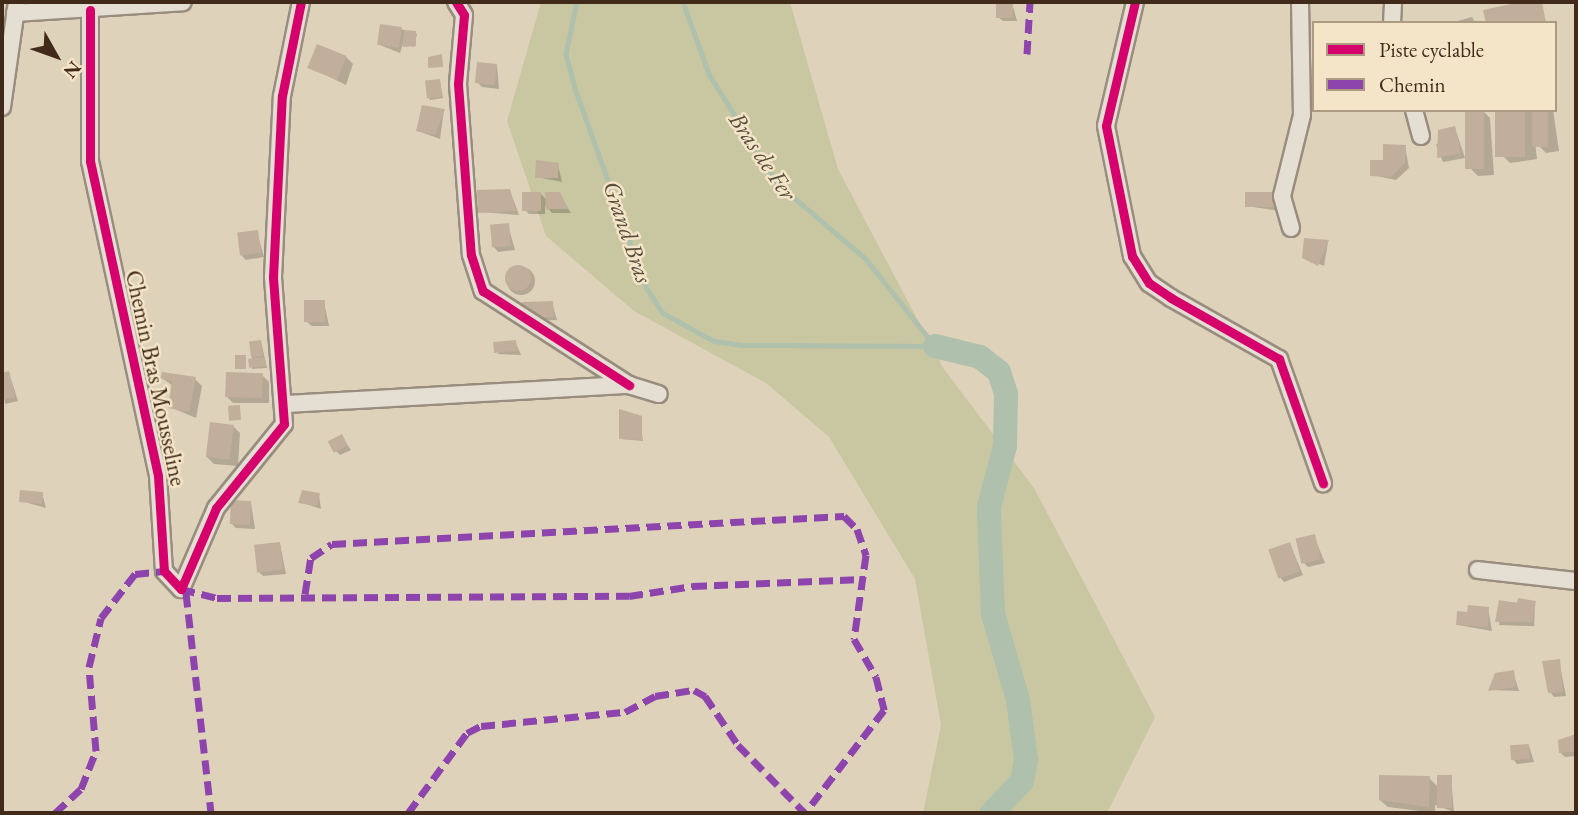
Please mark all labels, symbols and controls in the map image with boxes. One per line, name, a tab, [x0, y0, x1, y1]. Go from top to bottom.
north arrow	[21, 21, 91, 91]
legend	[1312, 21, 1557, 112]
text: Piste cyclable	[1379, 36, 1484, 63]
text: N	[58, 56, 87, 84]
text: Chemin	[1379, 71, 1446, 98]
water label: Bras de Fer	[723, 107, 803, 205]
water label: Grand Bras	[597, 177, 659, 287]
street label: Chemin Bras Mousseline	[120, 268, 192, 488]

